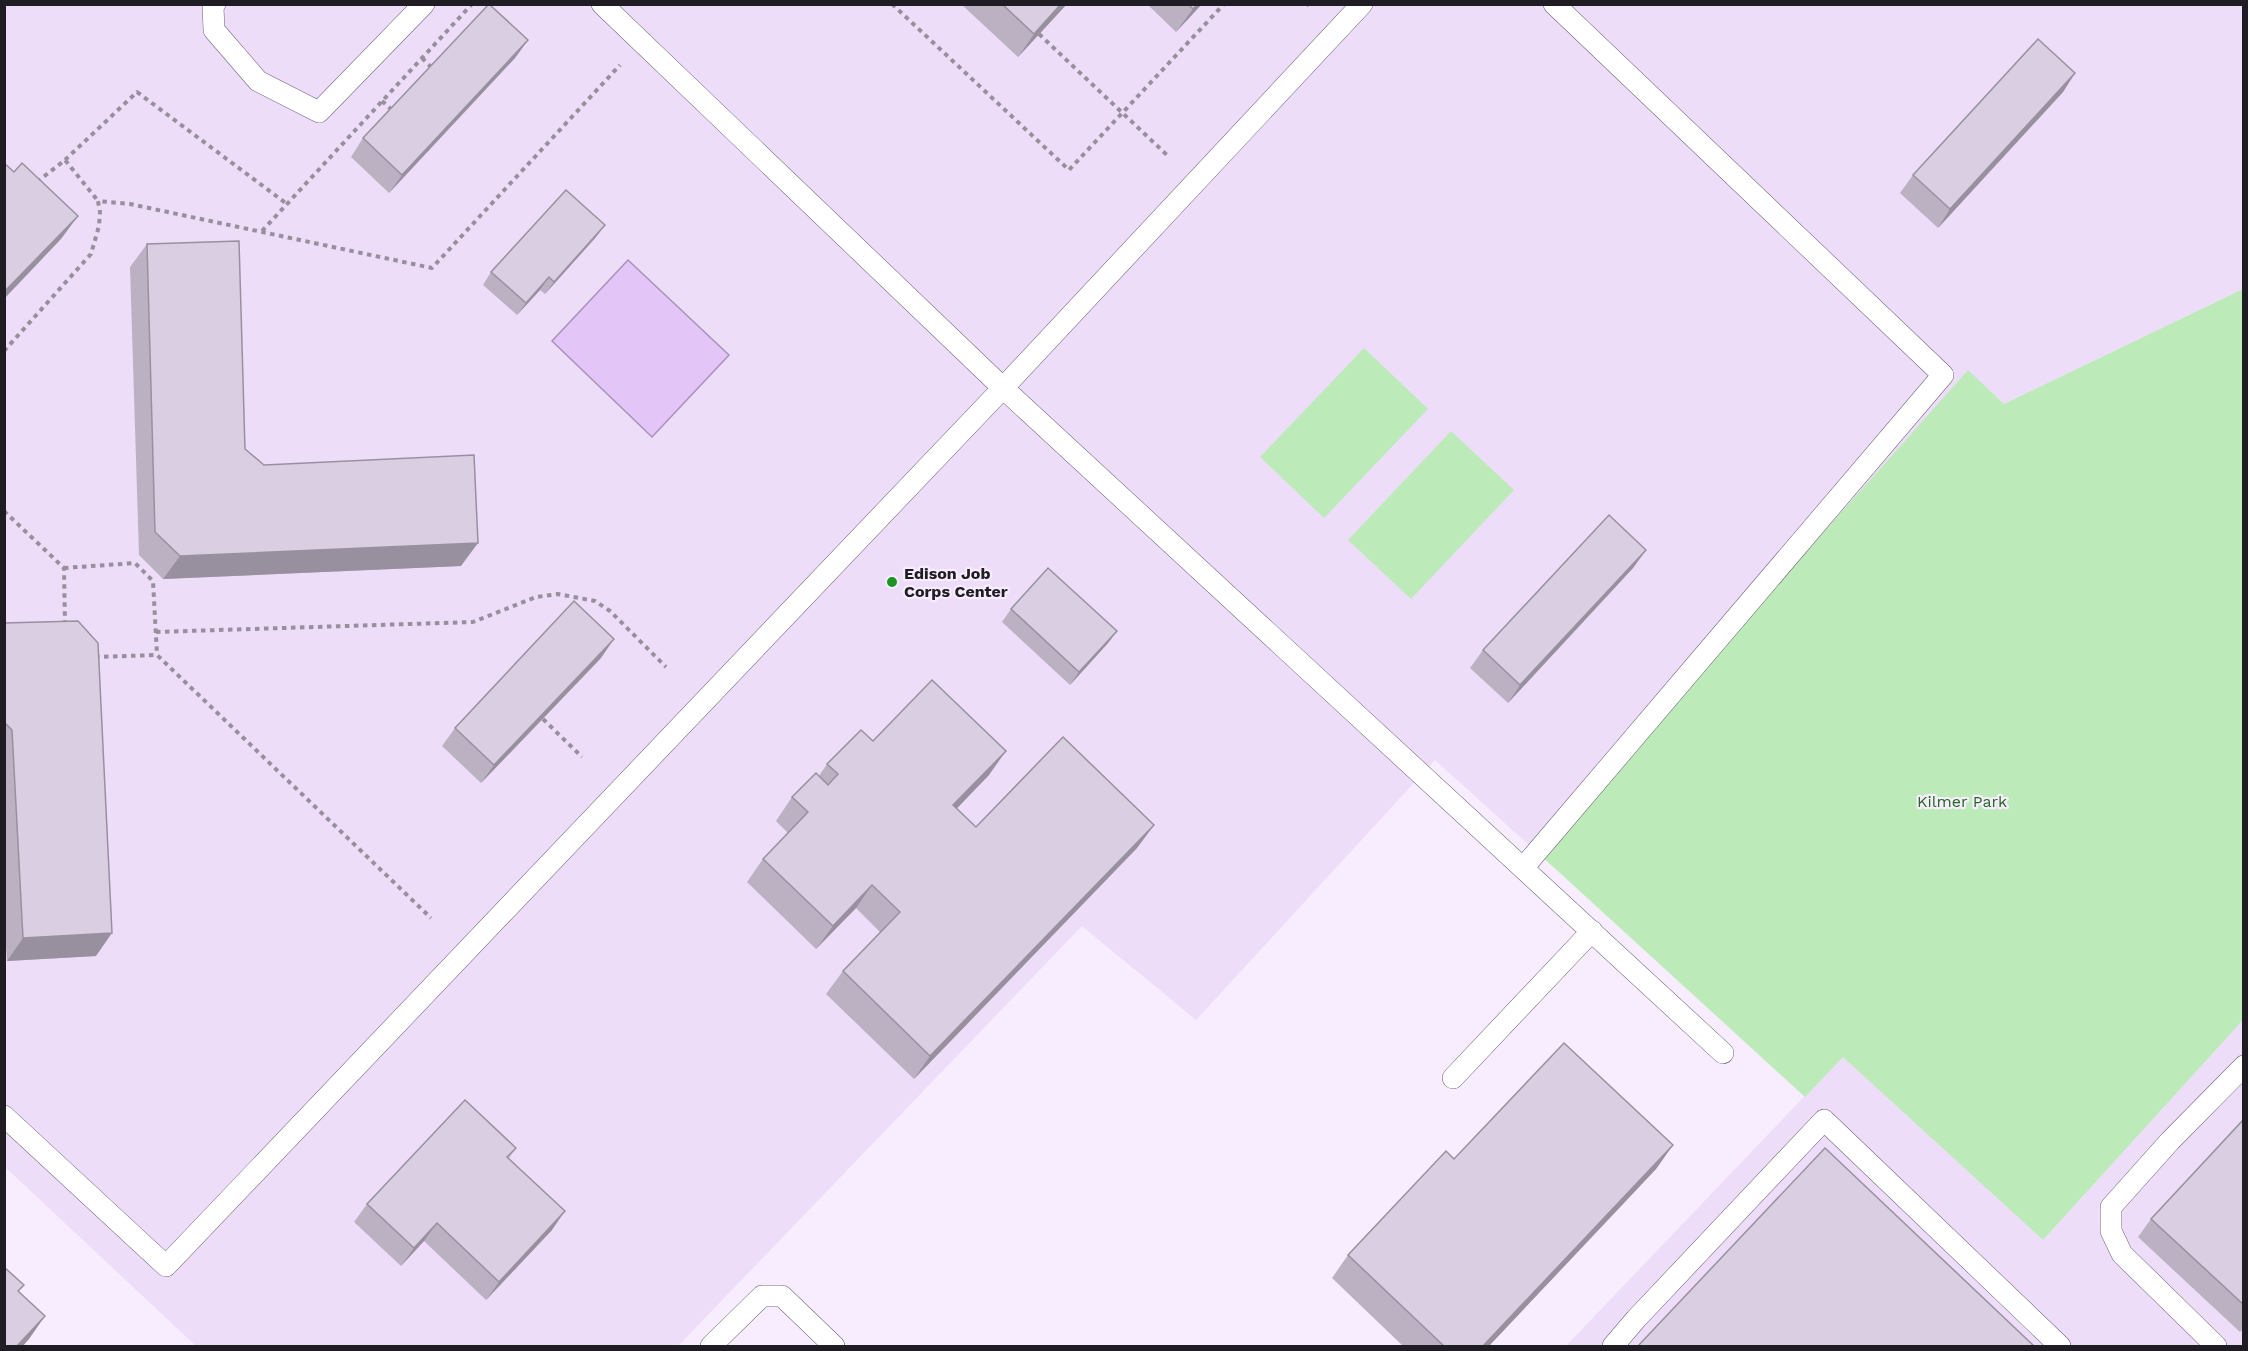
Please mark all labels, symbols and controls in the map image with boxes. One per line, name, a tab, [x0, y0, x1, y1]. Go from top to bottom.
place label: Edison Job Corps Center	[904, 564, 1008, 601]
marker: Edison Job Corps Center	[885, 575, 899, 589]
park label: Kilmer Park	[1917, 792, 2007, 811]

